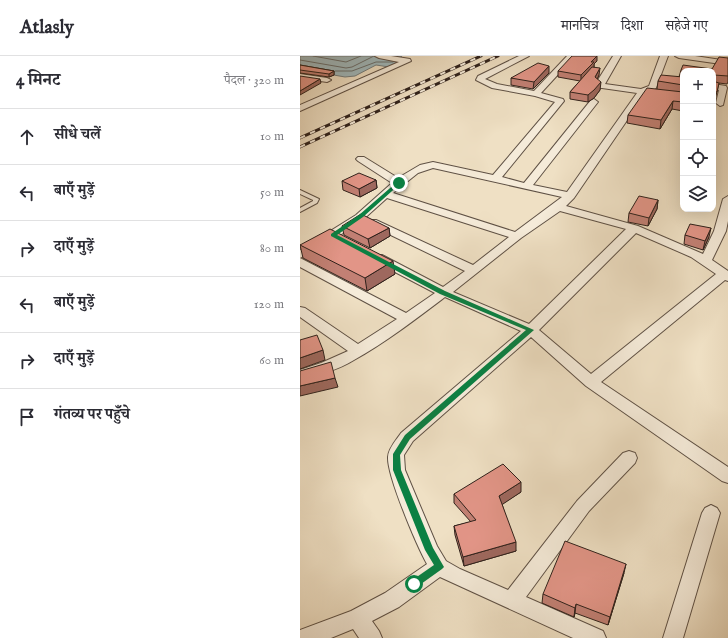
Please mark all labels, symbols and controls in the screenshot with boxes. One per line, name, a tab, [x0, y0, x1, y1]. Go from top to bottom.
text: Atlasly	[20, 16, 74, 40]
text: मानचित्र	[561, 17, 599, 35]
text: दिशा	[621, 17, 643, 35]
text: सहेजे गए	[665, 17, 708, 35]
map controls	[680, 68, 716, 212]
button: +	[680, 68, 716, 104]
text: 4 मिनट	[16, 70, 60, 91]
text: पैदल · 320 m	[224, 72, 284, 89]
button: −	[680, 104, 716, 140]
text: सीधे चलें	[54, 125, 101, 144]
icon: ahead	[16, 126, 38, 148]
text: 10 m	[260, 128, 284, 145]
button: locate	[680, 140, 716, 176]
route end	[390, 174, 408, 192]
button: layers	[680, 176, 716, 212]
text: बाएँ मुड़ें	[54, 181, 94, 200]
icon: left	[16, 182, 38, 204]
text: 50 m	[260, 184, 284, 201]
text: दाएँ मुड़ें	[54, 237, 94, 256]
icon: right	[16, 238, 38, 260]
text: 80 m	[260, 240, 284, 257]
text: बाएँ मुड़ें	[54, 293, 94, 312]
icon: left	[16, 294, 38, 316]
text: 120 m	[254, 296, 284, 313]
text: दाएँ मुड़ें	[54, 349, 94, 368]
icon: right	[16, 350, 38, 372]
text: 60 m	[259, 352, 284, 369]
text: गंतव्य पर पहुँचे	[54, 405, 130, 424]
icon: arrive	[16, 406, 38, 428]
route start	[405, 575, 423, 593]

